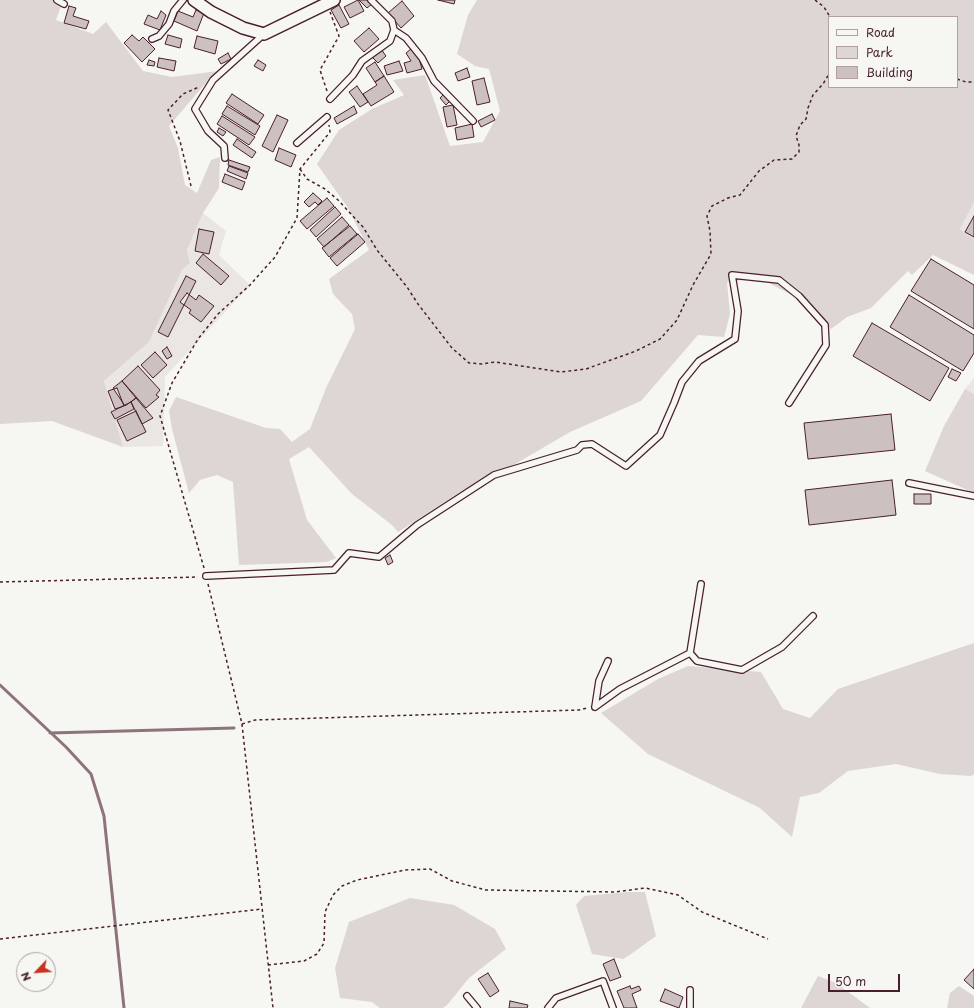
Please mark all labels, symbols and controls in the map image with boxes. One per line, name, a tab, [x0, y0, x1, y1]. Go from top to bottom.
legend	[828, 16, 958, 88]
text: Road	[866, 23, 895, 41]
text: Park	[866, 43, 893, 61]
text: Building	[866, 63, 913, 81]
north arrow	[16, 952, 56, 992]
scale bar	[830, 966, 902, 992]
text: N	[16, 969, 35, 984]
text: 50 m	[835, 972, 866, 990]

